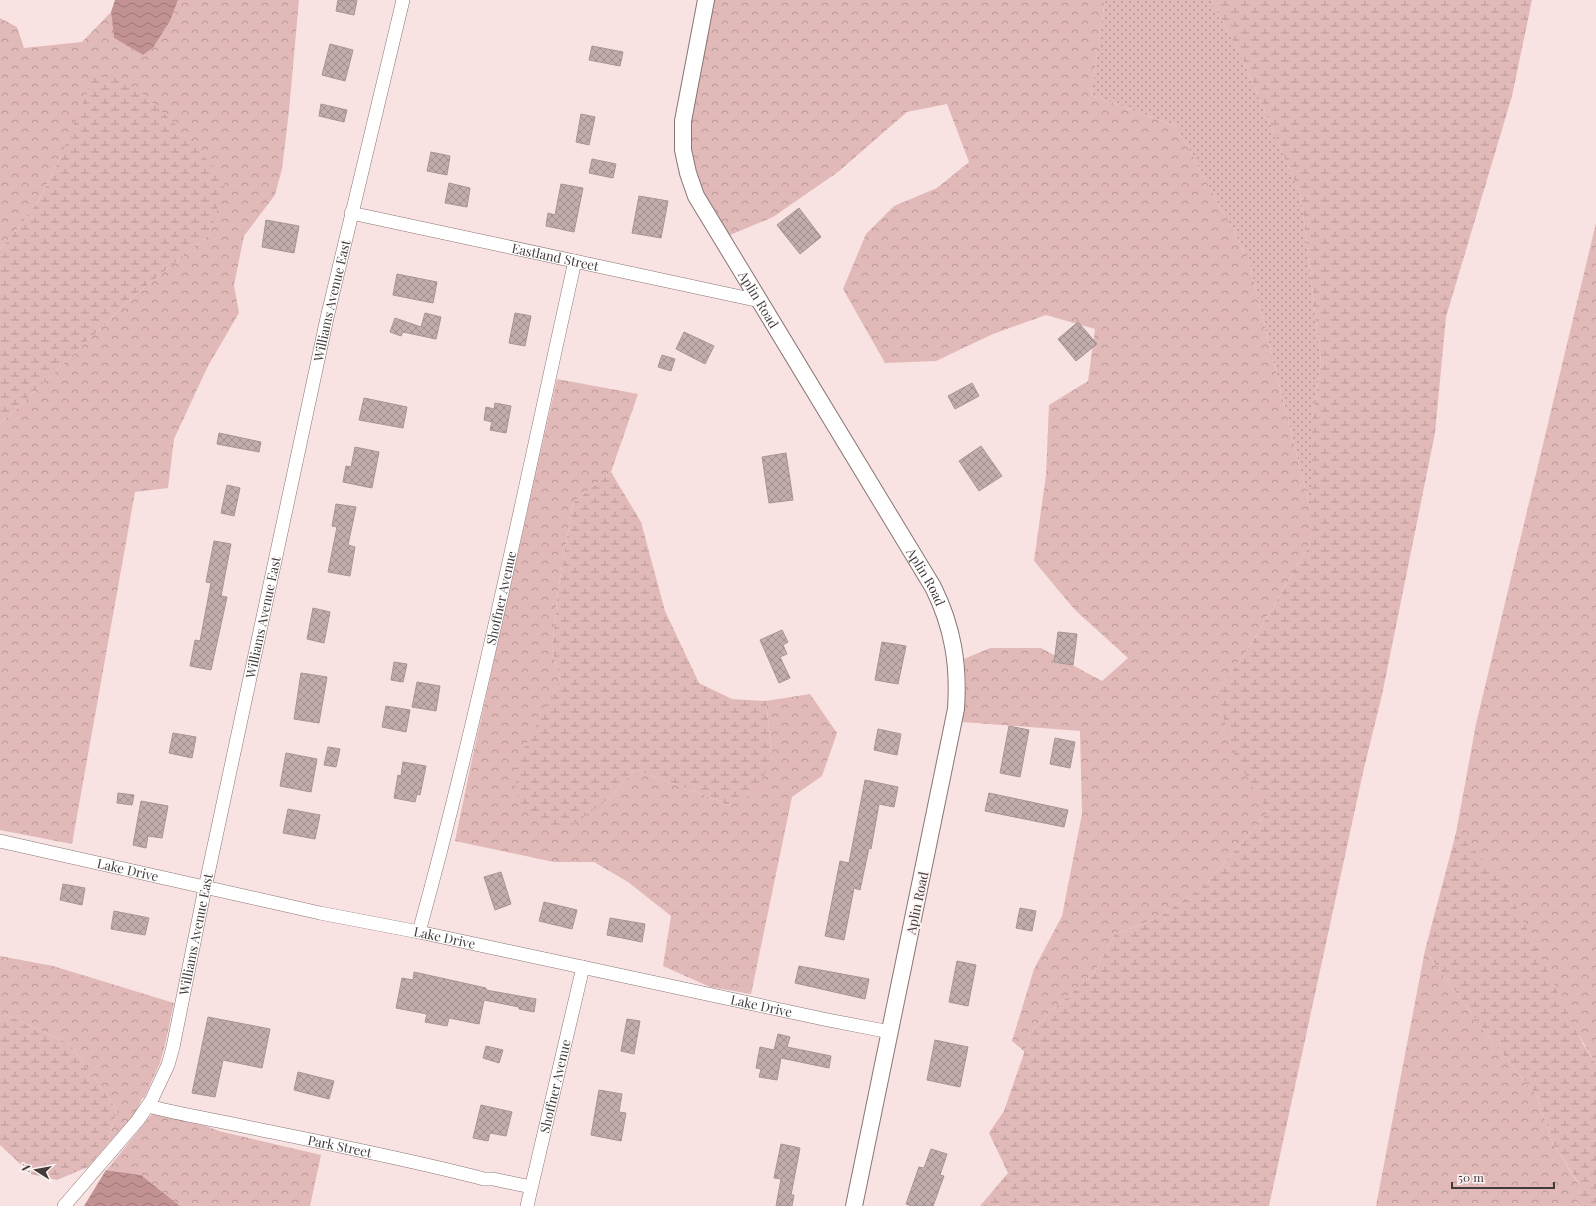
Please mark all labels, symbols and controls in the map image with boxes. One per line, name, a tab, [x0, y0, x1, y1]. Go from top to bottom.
street label: Williams Avenue East	[309, 238, 353, 364]
street label: Eastland Street	[510, 239, 601, 274]
street label: Aplin Road	[735, 267, 783, 331]
street label: Aplin Road	[903, 544, 950, 608]
street label: Shoffner Avenue	[482, 549, 519, 647]
street label: Williams Avenue East	[241, 554, 284, 681]
street label: Lake Drive	[96, 854, 161, 885]
street label: Aplin Road	[901, 869, 932, 937]
street label: Williams Avenue East	[174, 871, 216, 998]
street label: Lake Drive	[412, 922, 478, 952]
street label: Lake Drive	[729, 990, 794, 1020]
street label: Shoffner Avenue	[535, 1037, 574, 1135]
street label: Park Street	[306, 1131, 374, 1161]
north arrow	[16, 1150, 56, 1190]
text: N	[18, 1163, 34, 1173]
scale bar	[1452, 1164, 1554, 1190]
text: 50 m	[1458, 1169, 1484, 1185]

